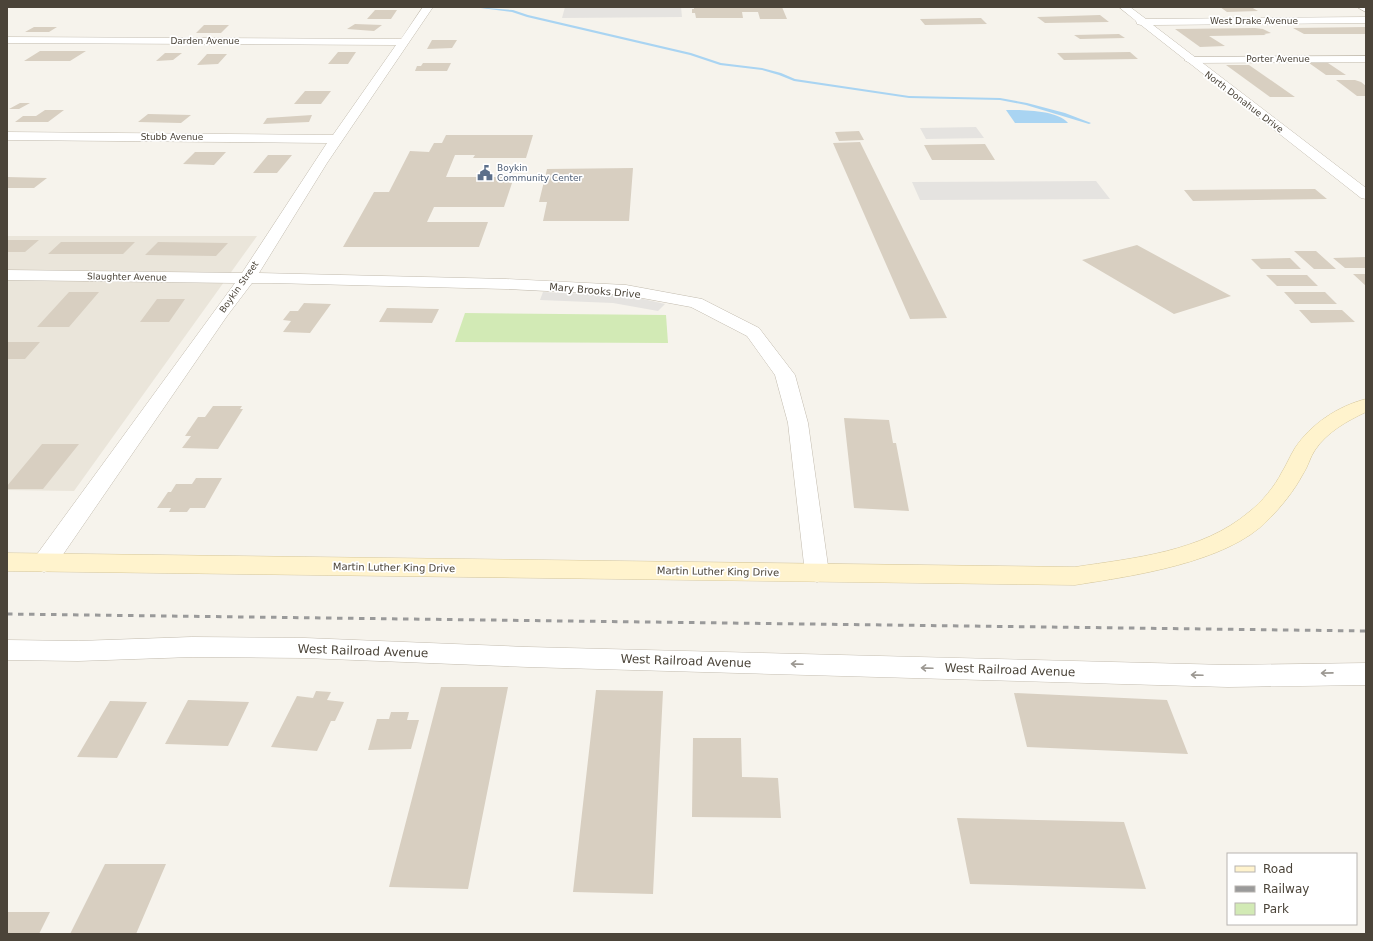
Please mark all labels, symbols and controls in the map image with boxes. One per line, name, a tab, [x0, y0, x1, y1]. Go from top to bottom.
street label: West Drake Avenue	[1210, 16, 1298, 26]
street label: Darden Avenue	[170, 36, 240, 46]
street label: Porter Avenue	[1246, 54, 1310, 64]
street label: North Donahue Drive	[1203, 69, 1286, 135]
street label: Stubb Avenue	[141, 132, 204, 142]
place label: Boykin Community Center	[497, 163, 583, 183]
public building icon: Boykin Community Center	[476, 164, 494, 182]
street label: Boykin Street	[218, 259, 261, 315]
street label: Slaughter Avenue	[87, 271, 167, 283]
street label: Mary Brooks Drive	[549, 281, 641, 300]
street label: Martin Luther King Drive	[333, 561, 455, 574]
street label: Martin Luther King Drive	[657, 565, 779, 578]
street label: West Railroad Avenue	[297, 642, 429, 660]
street label: West Railroad Avenue	[620, 652, 752, 670]
one-way arrow	[791, 660, 804, 668]
street label: West Railroad Avenue	[944, 661, 1076, 679]
one-way arrow	[921, 664, 934, 671]
one-way arrow	[1321, 670, 1334, 677]
one-way arrow	[1191, 671, 1204, 679]
legend	[1227, 853, 1357, 925]
text: Road	[1263, 862, 1293, 876]
text: Railway	[1263, 882, 1309, 896]
text: Park	[1263, 902, 1289, 916]

